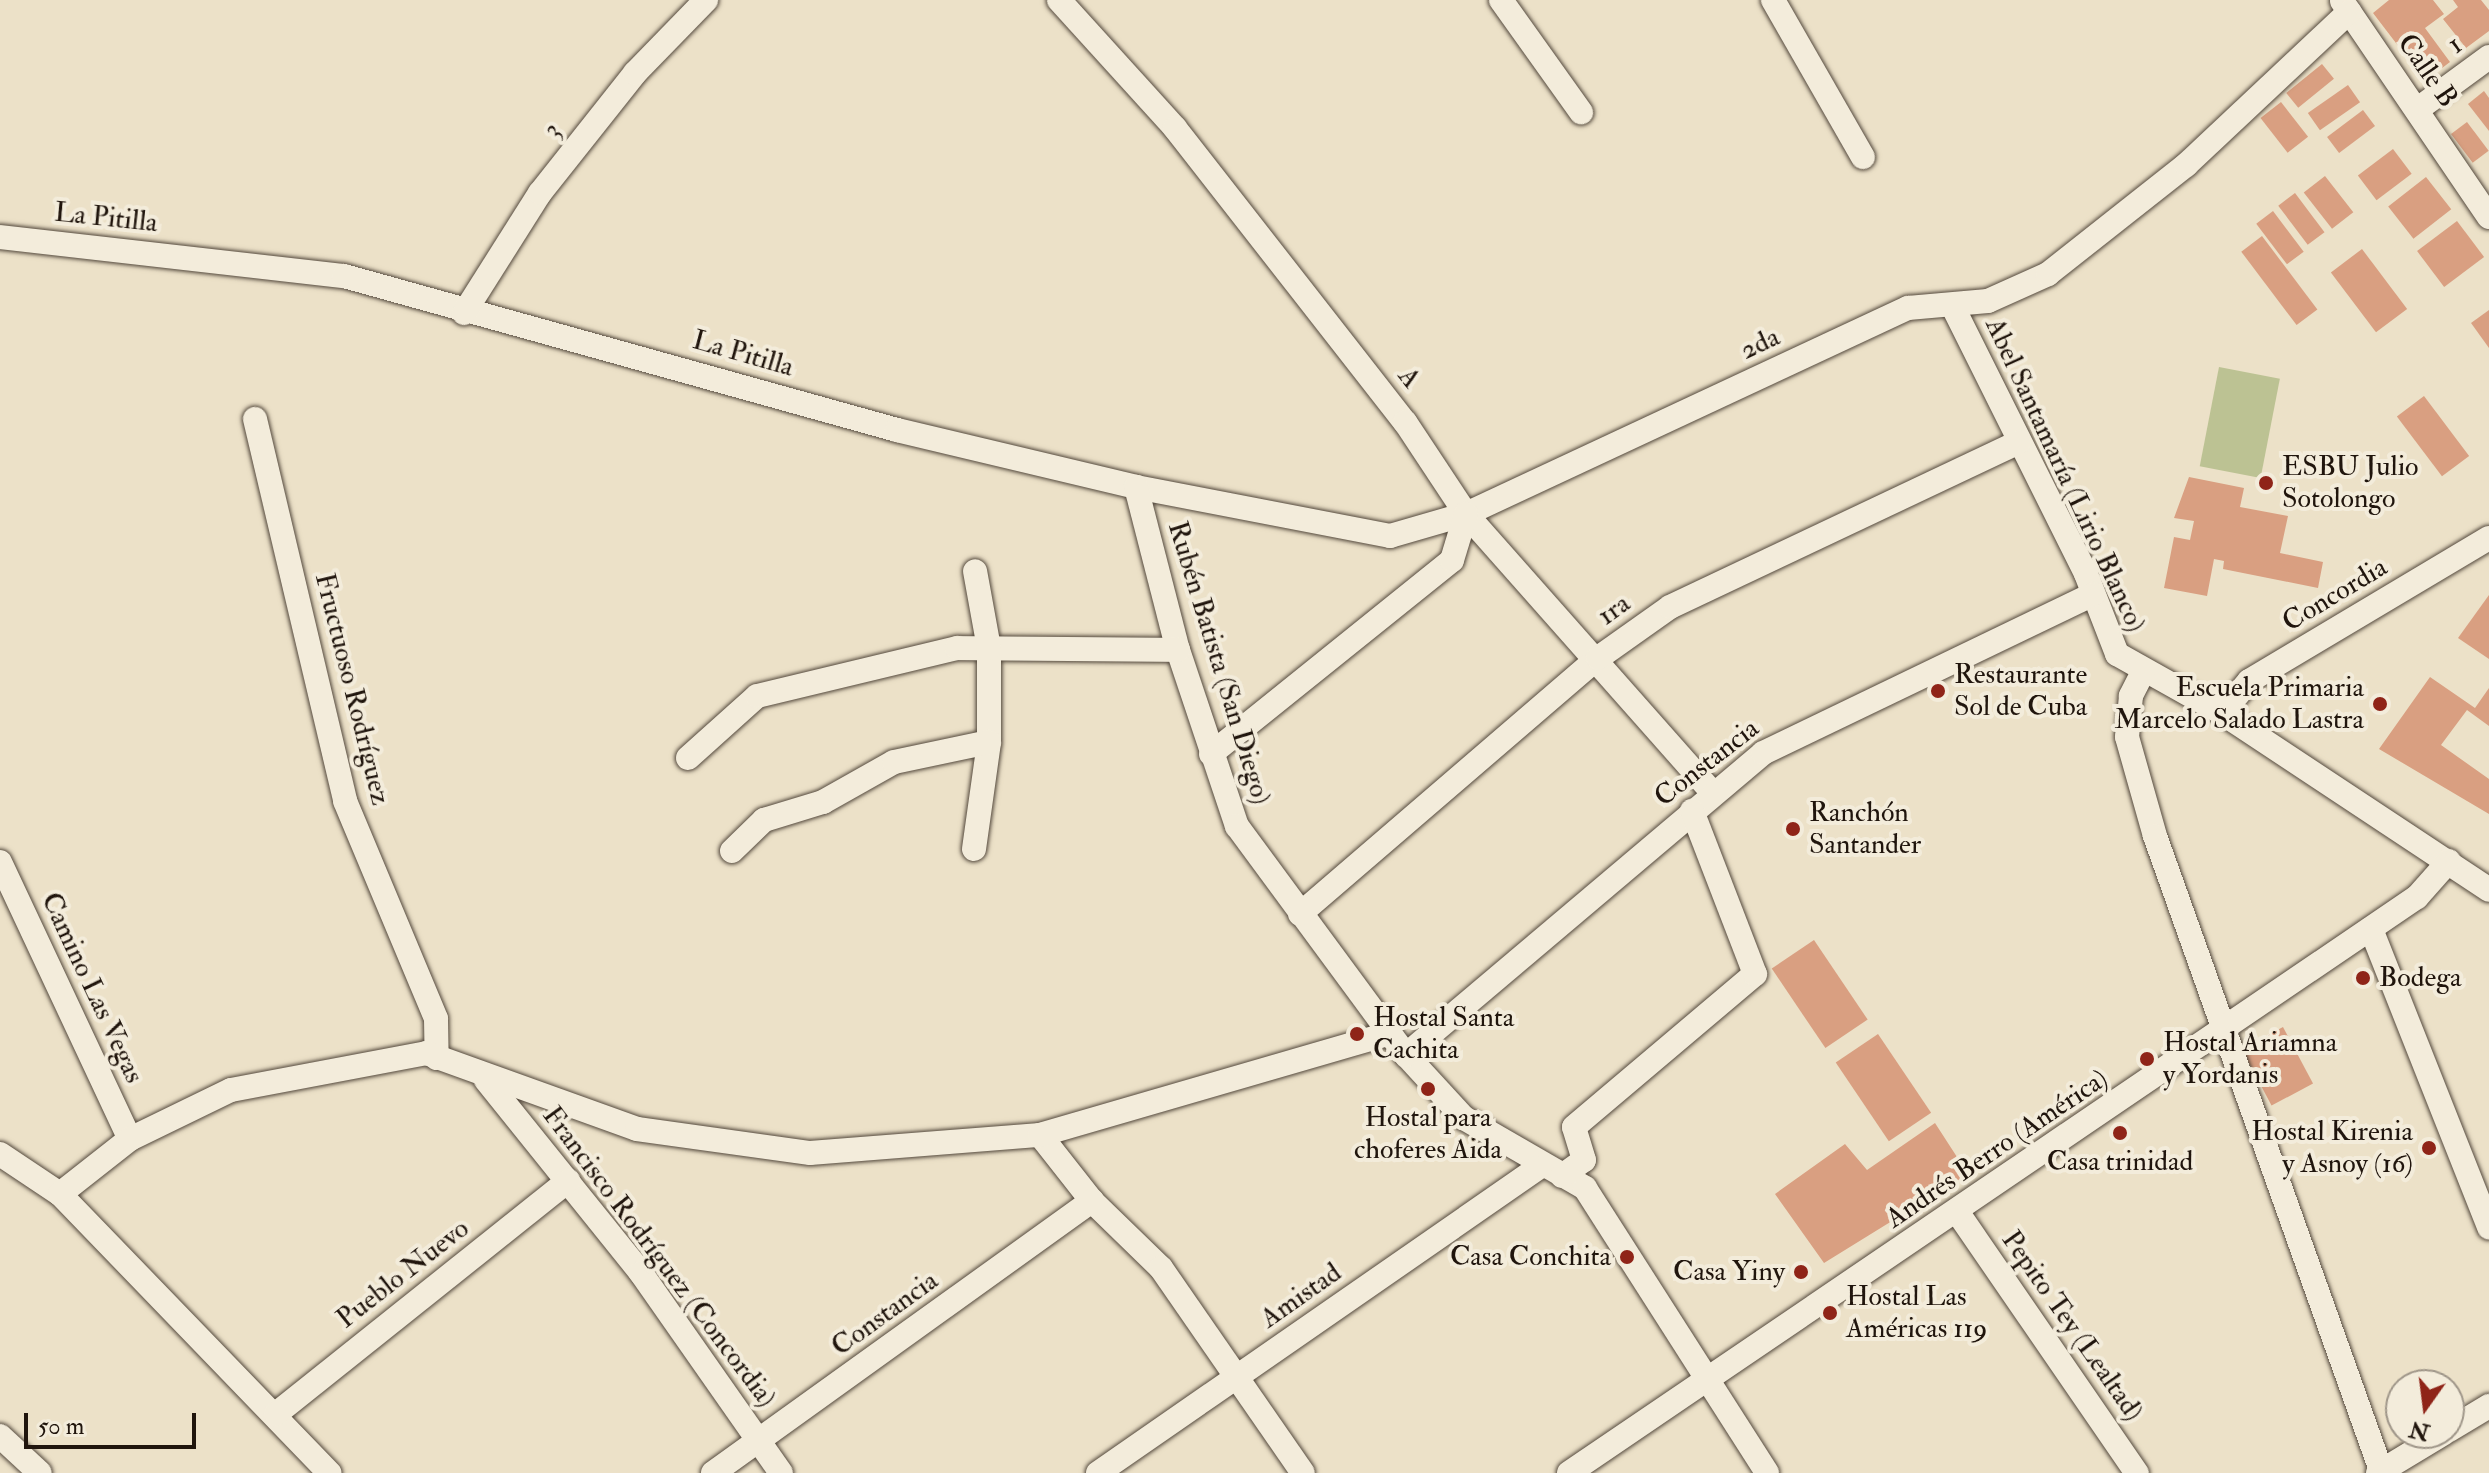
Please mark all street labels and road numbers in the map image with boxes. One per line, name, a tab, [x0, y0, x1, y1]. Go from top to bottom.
street label: Calle B	[2390, 28, 2464, 114]
street label: 1	[2441, 29, 2469, 61]
street label: 3	[535, 115, 569, 145]
street label: La Pitilla	[53, 196, 159, 240]
street label: Abel Santamaría (Lirio Blanco)	[1977, 313, 2153, 637]
street label: 2da	[1735, 320, 1785, 368]
street label: La Pitilla	[689, 324, 797, 384]
street label: A	[1390, 361, 1428, 395]
street label: Rubén Batista (San Diego)	[1160, 517, 1278, 809]
street label: Concordia	[2277, 551, 2393, 639]
street label: Fructuoso Rodríguez	[307, 570, 397, 808]
street label: 1ra	[1591, 587, 1637, 633]
street label: Constancia	[1648, 712, 1766, 814]
street label: Camino Las Vegas	[33, 887, 151, 1089]
street label: Andrés Berro (América)	[1880, 1062, 2114, 1236]
street label: Francisco Rodríguez (Concordia)	[535, 1100, 783, 1414]
street label: Pueblo Nuevo	[330, 1212, 476, 1336]
street label: Pepito Tey (Lealtad)	[1994, 1225, 2150, 1427]
street label: Amistad	[1254, 1256, 1348, 1336]
street label: Constancia	[825, 1264, 945, 1364]

